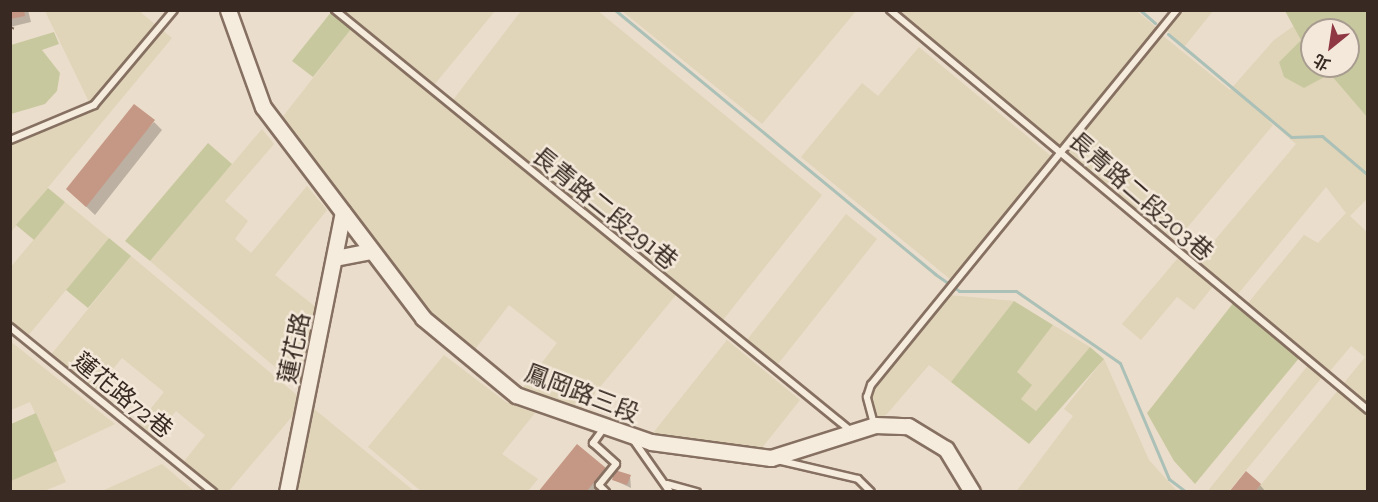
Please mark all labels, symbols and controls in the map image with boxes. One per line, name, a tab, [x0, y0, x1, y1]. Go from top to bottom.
north arrow	[1300, 18, 1360, 78]
text: 北	[1310, 50, 1333, 75]
street label: 長青路二段203巷	[1063, 125, 1219, 267]
street label: 長青路二段291巷	[527, 141, 683, 275]
street label: 蓮花路	[272, 310, 316, 386]
street label: 蓮花路72巷	[67, 346, 179, 444]
street label: 鳳岡路三段	[521, 358, 643, 428]

